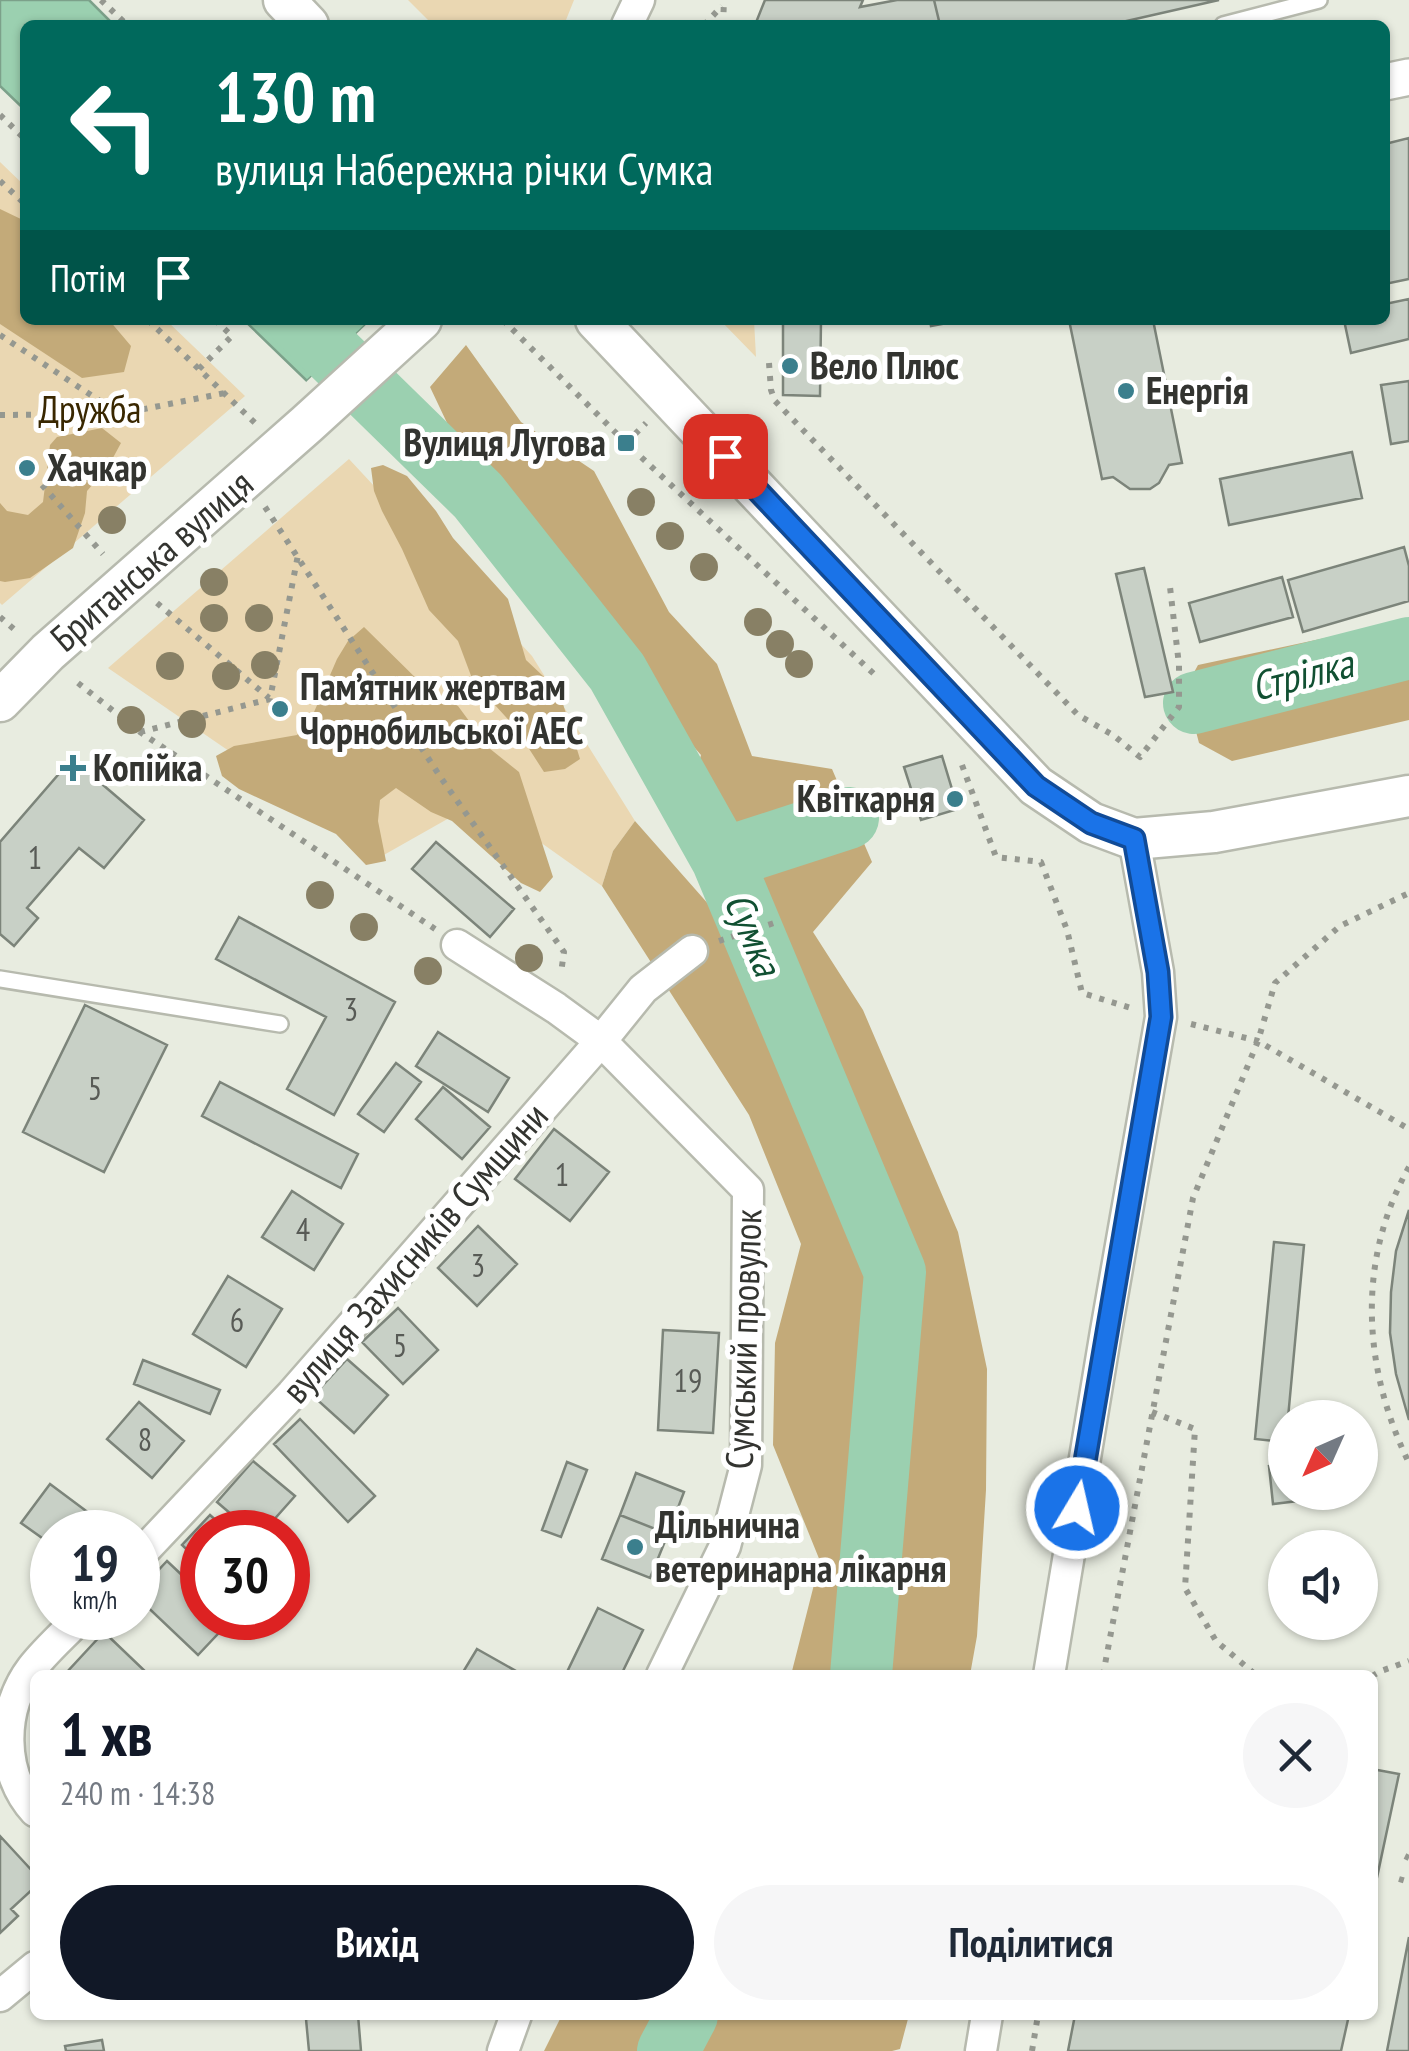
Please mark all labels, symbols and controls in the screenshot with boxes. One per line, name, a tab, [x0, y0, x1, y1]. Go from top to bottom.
text: 130 m	[215, 51, 376, 141]
icon: left	[50, 60, 180, 190]
text: вулиця Набережна річки Сумка	[215, 139, 714, 197]
icon: arrive	[146, 250, 201, 305]
text: Потім	[50, 253, 126, 302]
place label: Вело Плюс	[810, 340, 959, 389]
marker: Вело Плюс	[779, 355, 801, 377]
place label: Енергія	[1146, 365, 1249, 414]
marker: Енергія	[1115, 380, 1137, 402]
park label: Дружба	[38, 384, 142, 433]
pin	[683, 414, 768, 499]
place label: Вулиця Лугова	[404, 417, 606, 466]
icon: arrive	[698, 429, 753, 484]
marker: Вулиця Лугова	[615, 432, 637, 454]
place label: Хачкар	[47, 442, 147, 491]
marker: Хачкар	[16, 457, 38, 479]
street label: Британська вулиця	[40, 459, 262, 661]
water label: Стрілка	[1246, 636, 1360, 712]
place label: Пам’ятник жертвам Чорнобильської АЕС	[300, 661, 583, 754]
marker: Пам’ятник жертвам Чорнобильської АЕС	[269, 698, 291, 720]
place label: Копійка	[93, 742, 202, 791]
marker: Копійка	[62, 757, 84, 779]
place label: Квіткарня	[797, 773, 935, 822]
marker: Квіткарня	[944, 788, 966, 810]
house number: 1	[28, 836, 42, 878]
water label: Сумка	[713, 884, 795, 985]
house number: 3	[344, 988, 358, 1030]
house number: 5	[88, 1067, 102, 1109]
street label: вулиця Захисників Сумщини	[270, 1092, 558, 1412]
house number: 1	[555, 1153, 569, 1195]
house number: 4	[296, 1208, 310, 1250]
street label: Сумський провулок	[713, 1208, 772, 1470]
house number: 3	[471, 1244, 485, 1286]
house number: 6	[230, 1299, 244, 1341]
house number: 5	[393, 1324, 407, 1366]
house number: 19	[674, 1359, 702, 1401]
north arrow	[1268, 1400, 1378, 1510]
map controls	[1268, 1400, 1378, 1640]
house number: 8	[138, 1418, 152, 1460]
position arrow	[1025, 1456, 1129, 1560]
place label: Дільнична ветеринарна лікарня	[655, 1499, 946, 1592]
speed limit sign: 30	[180, 1510, 310, 1640]
text: 19	[71, 1530, 119, 1595]
button: sound	[1268, 1530, 1378, 1640]
marker: Дільнична ветеринарна лікарня	[624, 1536, 646, 1558]
text: km/h	[73, 1584, 117, 1616]
text: 1 хв	[60, 1695, 152, 1773]
button: close	[1243, 1703, 1348, 1808]
text: 240 m · 14:38	[60, 1772, 215, 1814]
button: Вихід	[60, 1885, 694, 2000]
button: Поділитися	[714, 1885, 1348, 2000]

